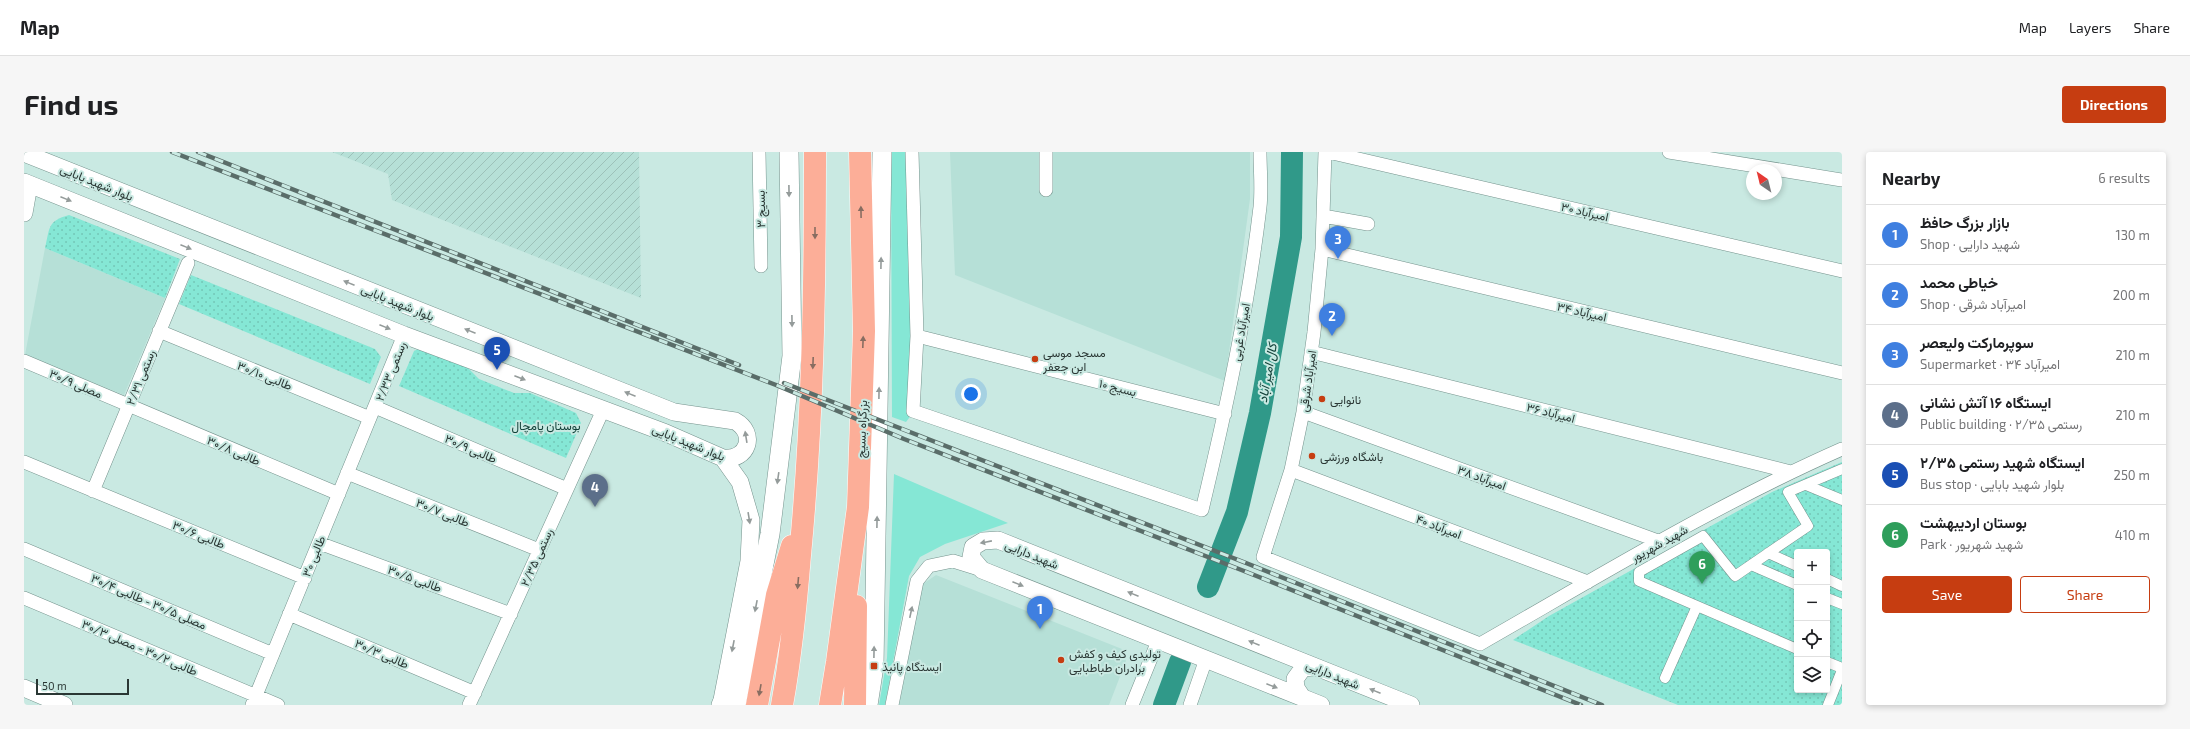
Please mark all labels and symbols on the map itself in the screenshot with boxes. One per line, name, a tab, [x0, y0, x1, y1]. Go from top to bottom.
street label: بلوار شهید بابایی	[58, 161, 136, 205]
north arrow	[1746, 164, 1782, 200]
one-way arrow	[786, 185, 792, 198]
street label: بسیج ۳	[753, 190, 770, 228]
one-way arrow	[60, 196, 71, 202]
street label: امیرآباد ۳۰	[1559, 199, 1610, 225]
one-way arrow	[858, 205, 864, 218]
pin: 3	[1325, 226, 1351, 259]
one-way arrow	[812, 227, 818, 240]
one-way arrow	[181, 245, 193, 251]
one-way arrow	[878, 256, 884, 269]
one-way arrow	[343, 279, 355, 285]
street label: بلوار شهید بابایی	[359, 281, 437, 325]
street label: امیرآباد ۳۴	[1555, 299, 1608, 325]
street label: امیرآباد غربی	[1228, 302, 1254, 362]
pin: 2	[1319, 303, 1345, 336]
one-way arrow	[789, 315, 795, 328]
one-way arrow	[379, 324, 391, 330]
one-way arrow	[463, 327, 475, 333]
one-way arrow	[860, 336, 867, 348]
pin: 5	[484, 337, 510, 370]
street label: رستمی ۲/۳۳	[372, 339, 410, 403]
water label: کال امیر آباد	[1254, 340, 1281, 404]
place label: مسجد موسی ابن جعفر	[1042, 345, 1106, 375]
street label: رستمی ۲/۳۱	[123, 347, 159, 407]
street label: امیرآباد شرقی	[1296, 349, 1320, 413]
marker: مسجد موسی ابن جعفر	[1030, 354, 1040, 364]
one-way arrow	[810, 357, 817, 369]
street label: طالبی ۳۰/۱۰	[235, 358, 295, 394]
street label: مصلی ۳۰/۹	[47, 366, 104, 402]
one-way arrow	[514, 375, 526, 381]
street label: بسیج ۱۰	[1097, 376, 1138, 401]
your location	[961, 384, 981, 404]
one-way arrow	[876, 386, 882, 399]
one-way arrow	[623, 391, 635, 397]
place label: نانوایی	[1330, 392, 1361, 408]
marker: نانوایی	[1317, 394, 1327, 404]
street label: امیرآباد ۳۶	[1525, 399, 1577, 427]
street label: بزرگراه بسیج	[853, 400, 872, 458]
park label: بوستان پامچال	[511, 418, 581, 434]
street label: بلوار شهید بابایی	[650, 421, 728, 465]
one-way arrow	[743, 430, 749, 443]
street label: طالبی ۳۰/۹	[442, 431, 499, 467]
street label: طالبی ۳۰/۸	[205, 433, 263, 469]
place label: باشگاه ورزشی	[1320, 449, 1383, 465]
marker: باشگاه ورزشی	[1307, 451, 1317, 461]
street label: امیرآباد ۳۸	[1455, 462, 1508, 494]
one-way arrow	[775, 472, 781, 484]
pin: 4	[582, 474, 608, 507]
street label: طالبی ۳۰/۷	[413, 495, 472, 531]
street label: امیرآباد ۴۰	[1414, 511, 1464, 543]
one-way arrow	[746, 512, 752, 524]
one-way arrow	[873, 516, 880, 528]
street label: طالبی ۳۰/۶	[170, 517, 227, 553]
street label: شهید شهریور	[1627, 522, 1691, 567]
street label: رستمی ۲/۳۵	[517, 526, 557, 589]
street label: طالبی ۳۰	[298, 533, 329, 579]
street label: شهید دارایی	[1002, 537, 1061, 573]
one-way arrow	[980, 539, 992, 545]
pin: 6	[1689, 551, 1715, 584]
street label: طالبی ۳۰/۵	[385, 562, 444, 596]
street label: مصلی ۳۰/۵ - طالبی ۳۰/۴	[88, 570, 209, 634]
one-way arrow	[794, 577, 801, 589]
one-way arrow	[1013, 582, 1025, 588]
one-way arrow	[1127, 591, 1139, 597]
pin: 1	[1027, 596, 1053, 629]
one-way arrow	[753, 600, 759, 612]
one-way arrow	[908, 606, 914, 618]
street label: طالبی ۳۰/۲ - مصلی ۳۰/۳	[79, 616, 200, 680]
street label: طالبی ۳۰/۳	[352, 635, 411, 673]
one-way arrow	[1247, 639, 1259, 645]
one-way arrow	[729, 640, 735, 652]
one-way arrow	[871, 645, 877, 658]
place label: تولیدی کیف و کفش برادران طباطبایی	[1069, 646, 1161, 676]
marker: تولیدی کیف و کفش برادران طباطبایی	[1056, 655, 1066, 665]
street label: شهید دارایی	[1303, 657, 1362, 693]
place label: ایستگاه پانیذ	[882, 659, 942, 675]
marker: ایستگاه پانیذ	[869, 661, 879, 671]
scale bar	[36, 677, 129, 696]
one-way arrow	[757, 683, 763, 696]
one-way arrow	[1267, 683, 1279, 689]
one-way arrow	[1368, 687, 1380, 693]

